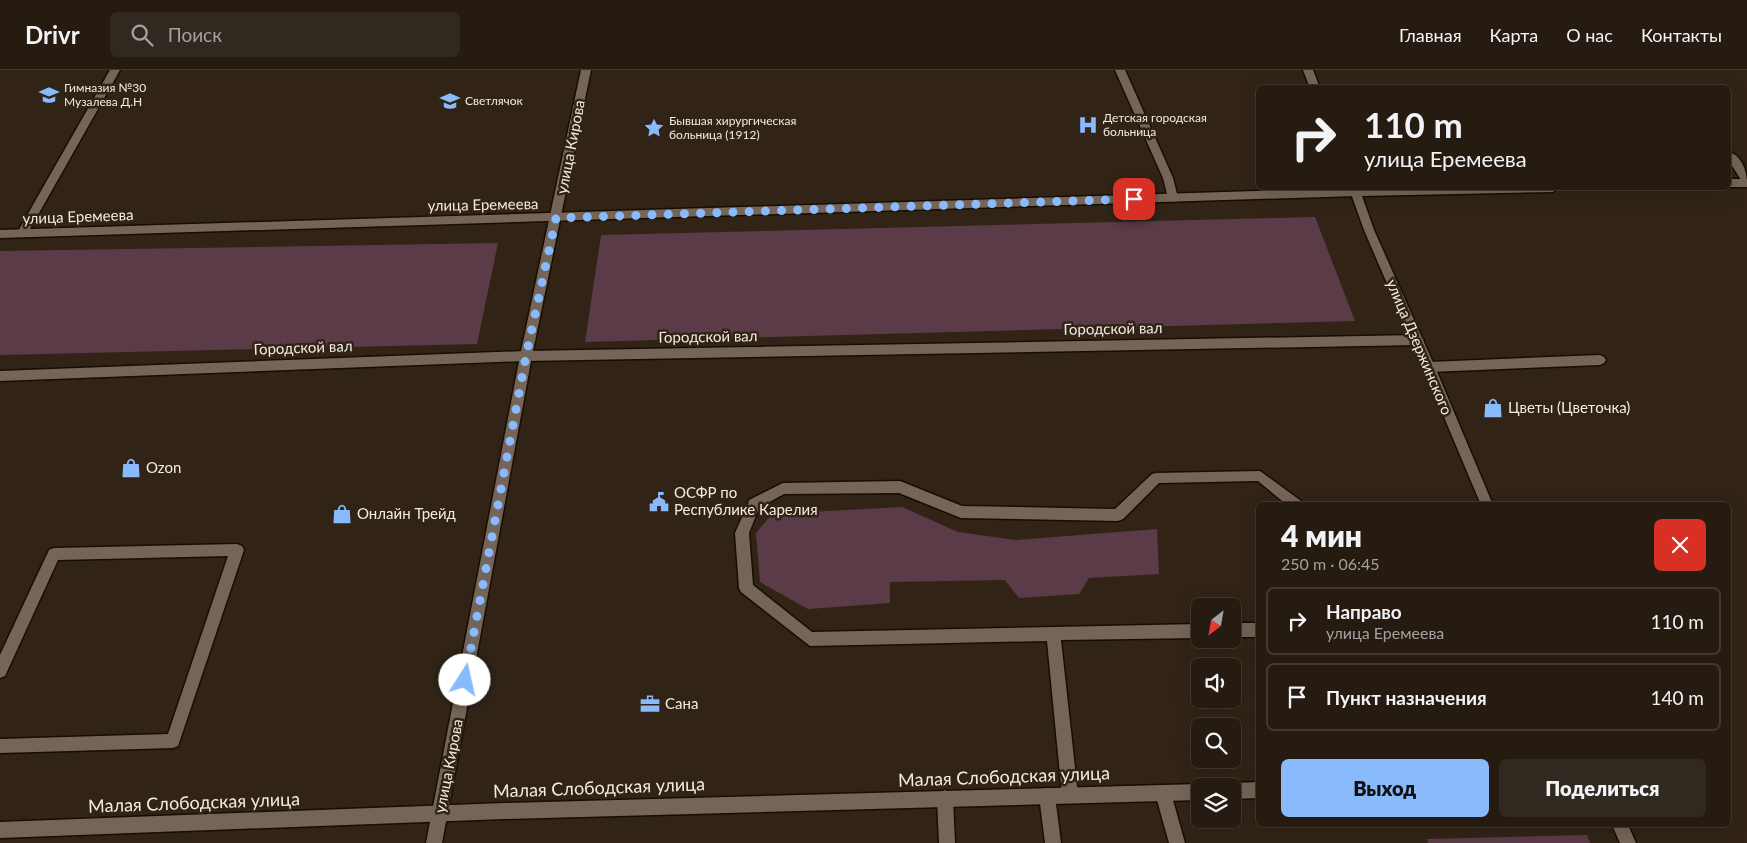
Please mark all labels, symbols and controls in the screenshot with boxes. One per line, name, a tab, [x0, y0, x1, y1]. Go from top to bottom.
search box	[110, 12, 460, 57]
text: Drivr	[25, 20, 80, 49]
icon: search	[128, 21, 156, 49]
text: Поиск	[168, 23, 222, 46]
text: Главная	[1399, 24, 1462, 46]
text: Карта	[1490, 24, 1538, 46]
text: О нас	[1566, 24, 1613, 46]
text: Контакты	[1641, 24, 1722, 46]
place label: Гимназия №30 Музалева Д.Н	[64, 80, 146, 109]
school or university icon: Гимназия №30 Музалева Д.Н	[38, 84, 60, 106]
school or university icon: Светлячок	[439, 90, 461, 112]
place label: Светлячок	[465, 93, 524, 108]
street label: улица Кирова	[552, 98, 588, 195]
text: 110 m	[1364, 103, 1463, 145]
icon: right	[1281, 105, 1346, 170]
place label: Детская городская больница	[1103, 110, 1207, 139]
place label: Бывшая хирургическая больница (1912)	[669, 113, 796, 142]
hospital icon: Детская городская больница	[1077, 114, 1099, 136]
place icon: Бывшая хирургическая больница (1912)	[643, 117, 665, 139]
text: улица Еремеева	[1364, 145, 1527, 172]
pin	[1113, 178, 1155, 220]
icon: arrive	[1120, 185, 1148, 213]
street label: улица Еремеева	[427, 194, 539, 214]
street label: улица Еремеева	[22, 205, 134, 227]
street label: улица Дзержинского	[1383, 276, 1457, 417]
street label: Городской вал	[1063, 318, 1163, 338]
street label: Городской вал	[658, 326, 758, 346]
street label: Городской вал	[253, 336, 353, 358]
shop icon: Цветы (Цветочка)	[1482, 397, 1504, 419]
place label: Цветы (Цветочка)	[1508, 398, 1630, 416]
shop icon: Ozon	[120, 457, 142, 479]
place label: Ozon	[146, 458, 181, 476]
place label: ОСФР по Республике Карелия	[674, 483, 818, 518]
public building icon: ОСФР по Республике Карелия	[648, 491, 670, 513]
shop icon: Онлайн Трейд	[331, 503, 353, 525]
place label: Онлайн Трейд	[357, 504, 456, 522]
text: 4 мин	[1281, 517, 1362, 553]
button: close	[1654, 519, 1706, 571]
text: 250 m · 06:45	[1281, 554, 1380, 573]
north arrow	[1191, 598, 1241, 648]
map controls	[1191, 598, 1241, 828]
text: Направо	[1326, 600, 1402, 623]
icon: right	[1283, 607, 1311, 635]
text: 110 m	[1650, 610, 1704, 633]
text: улица Еремеева	[1326, 623, 1444, 642]
position arrow	[438, 653, 490, 705]
button: sound	[1191, 658, 1241, 708]
icon: arrive	[1283, 683, 1311, 711]
text: Пункт назначения	[1326, 686, 1487, 709]
text: 140 m	[1650, 686, 1704, 709]
office icon: Сана	[639, 693, 661, 715]
place label: Сана	[665, 694, 698, 712]
street label: улица Кирова	[430, 717, 466, 814]
button: search	[1191, 718, 1241, 768]
button: Выход	[1281, 759, 1489, 817]
button: Поделиться	[1499, 759, 1706, 817]
street label: Малая Слободская улица	[898, 761, 1110, 791]
street label: Малая Слободская улица	[493, 772, 705, 802]
button: layers	[1191, 778, 1241, 828]
street label: Малая Слободская улица	[88, 787, 300, 817]

